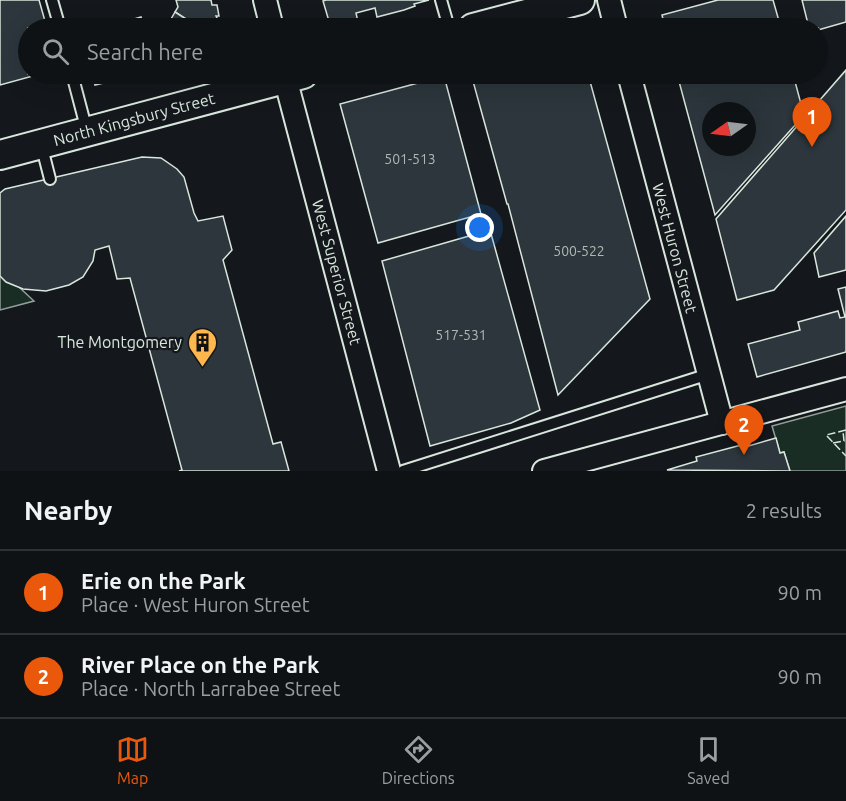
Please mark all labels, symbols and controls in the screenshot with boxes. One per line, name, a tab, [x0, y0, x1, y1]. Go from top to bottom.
search box	[18, 18, 828, 84]
icon: search	[39, 35, 72, 68]
text: Search here	[87, 39, 203, 64]
street label: North Kingsbury Street	[51, 89, 217, 149]
pin: 1	[792, 98, 832, 147]
north arrow	[702, 102, 756, 156]
house number: 501-513	[384, 151, 436, 167]
street label: West Huron Street	[649, 181, 701, 315]
street label: West Superior Street	[309, 197, 365, 347]
your location	[465, 213, 494, 242]
house number: 500-522	[553, 243, 605, 259]
building icon: The Montgomery	[187, 326, 219, 368]
house number: 517-531	[435, 327, 487, 343]
place label: The Montgomery	[57, 333, 182, 351]
pin: 2	[724, 406, 764, 455]
text: Nearby	[24, 496, 112, 525]
text: 2 results	[746, 499, 822, 522]
text: Erie on the Park	[81, 568, 246, 593]
text: 1	[38, 581, 49, 604]
text: 90 m	[778, 581, 822, 604]
text: Place · West Huron Street	[81, 593, 310, 616]
text: River Place on the Park	[81, 652, 319, 677]
text: 2	[38, 665, 49, 688]
text: 90 m	[778, 665, 822, 688]
text: Place · North Larrabee Street	[81, 677, 340, 700]
tab: Map	[116, 733, 149, 787]
tab: Directions	[382, 733, 455, 787]
tab: Saved	[687, 733, 730, 787]

